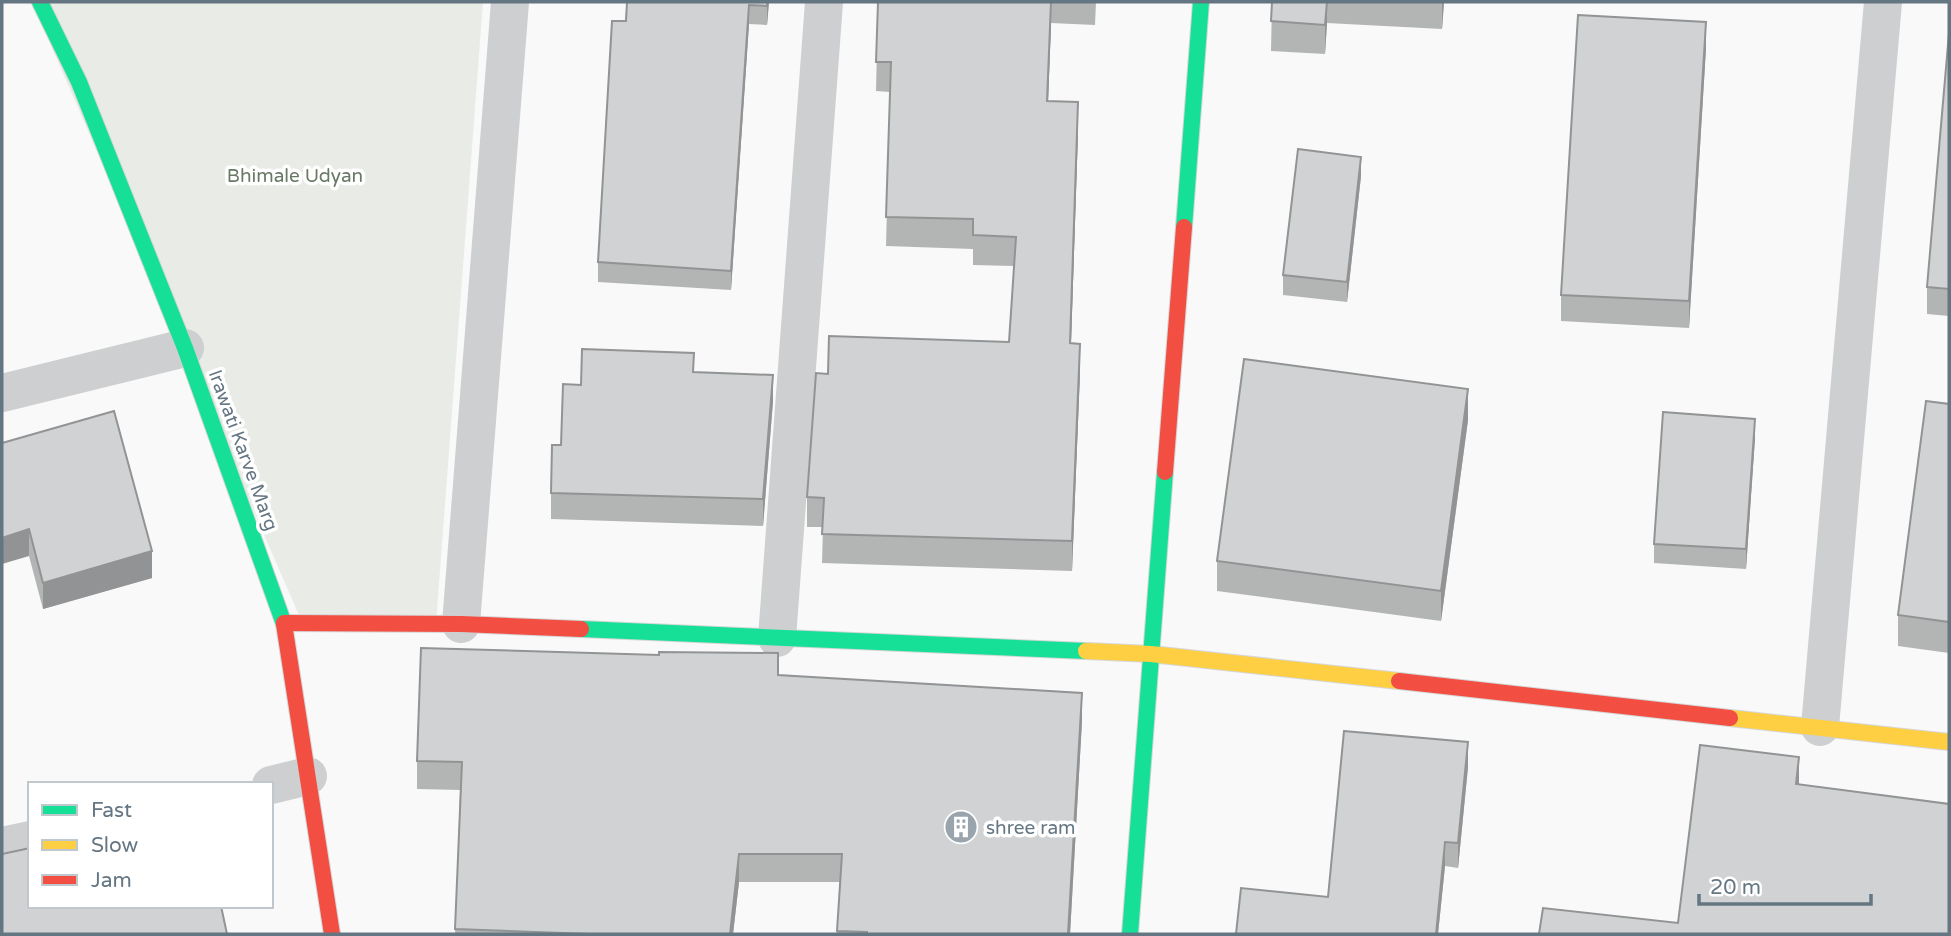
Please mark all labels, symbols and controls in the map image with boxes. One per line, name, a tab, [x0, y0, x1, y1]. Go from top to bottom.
park label: Bhimale Udyan	[227, 165, 363, 187]
street label: Irawati Karve Marg	[204, 367, 282, 534]
legend	[28, 782, 273, 908]
text: Fast	[91, 798, 132, 823]
building icon: shree ram	[942, 808, 980, 846]
place label: shree ram	[986, 817, 1076, 839]
text: Slow	[91, 833, 139, 858]
scale bar	[1699, 862, 1870, 906]
text: Jam	[91, 868, 132, 893]
text: 20 m	[1710, 875, 1761, 900]

